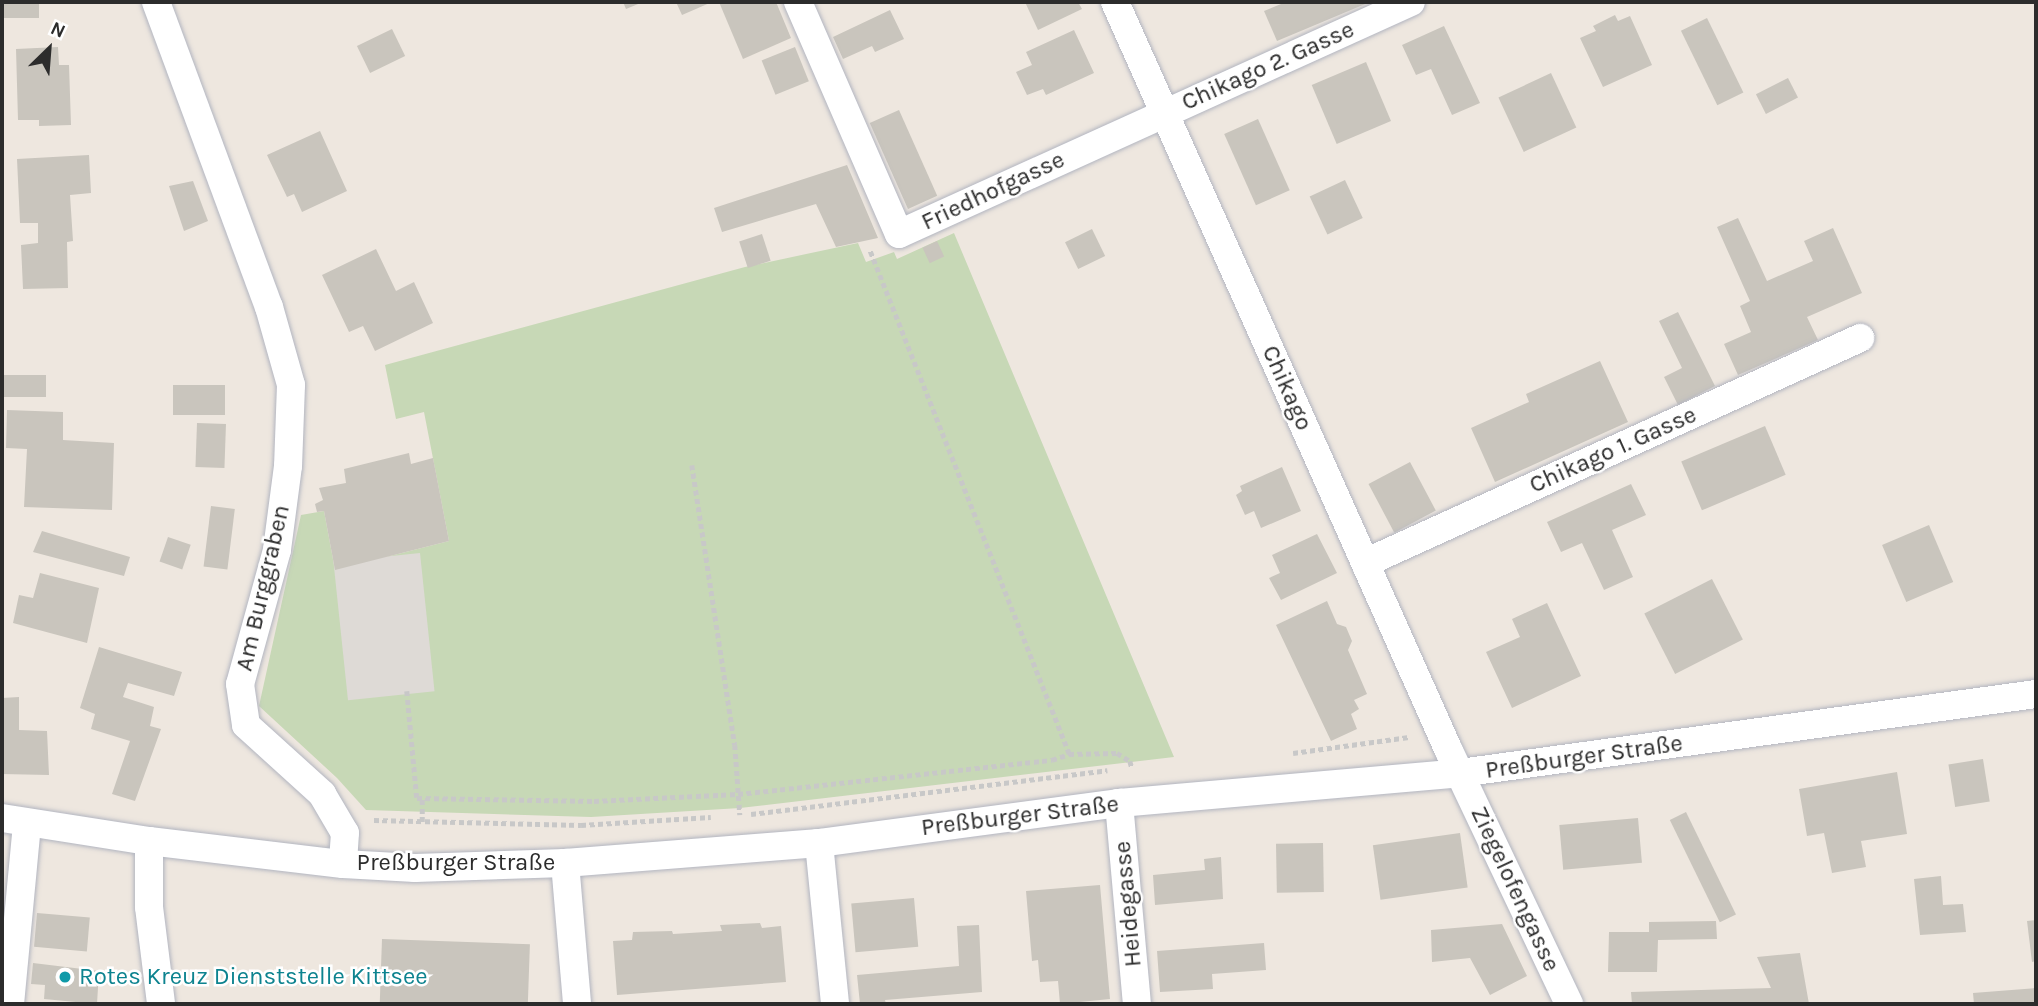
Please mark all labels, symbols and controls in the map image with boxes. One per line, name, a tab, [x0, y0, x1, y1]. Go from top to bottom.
north arrow	[14, 14, 84, 84]
street label: Chikago 2. Gasse	[1177, 15, 1359, 117]
text: N	[47, 17, 69, 43]
street label: Friedhofgasse	[917, 145, 1069, 237]
street label: Chikago	[1256, 341, 1318, 435]
street label: Chikago 1. Gasse	[1525, 400, 1701, 500]
street label: Am Burggraben	[230, 502, 296, 674]
street label: Preßburger Straße	[1484, 729, 1684, 785]
street label: Preßburger Straße	[920, 790, 1120, 842]
street label: Ziegelofengasse	[1464, 802, 1566, 976]
street label: Heidegasse	[1108, 840, 1148, 968]
street label: Preßburger Straße	[357, 849, 555, 877]
place label: Rotes Kreuz Dienststelle Kittsee	[79, 963, 428, 991]
marker: Rotes Kreuz Dienststelle Kittsee	[57, 969, 73, 985]

